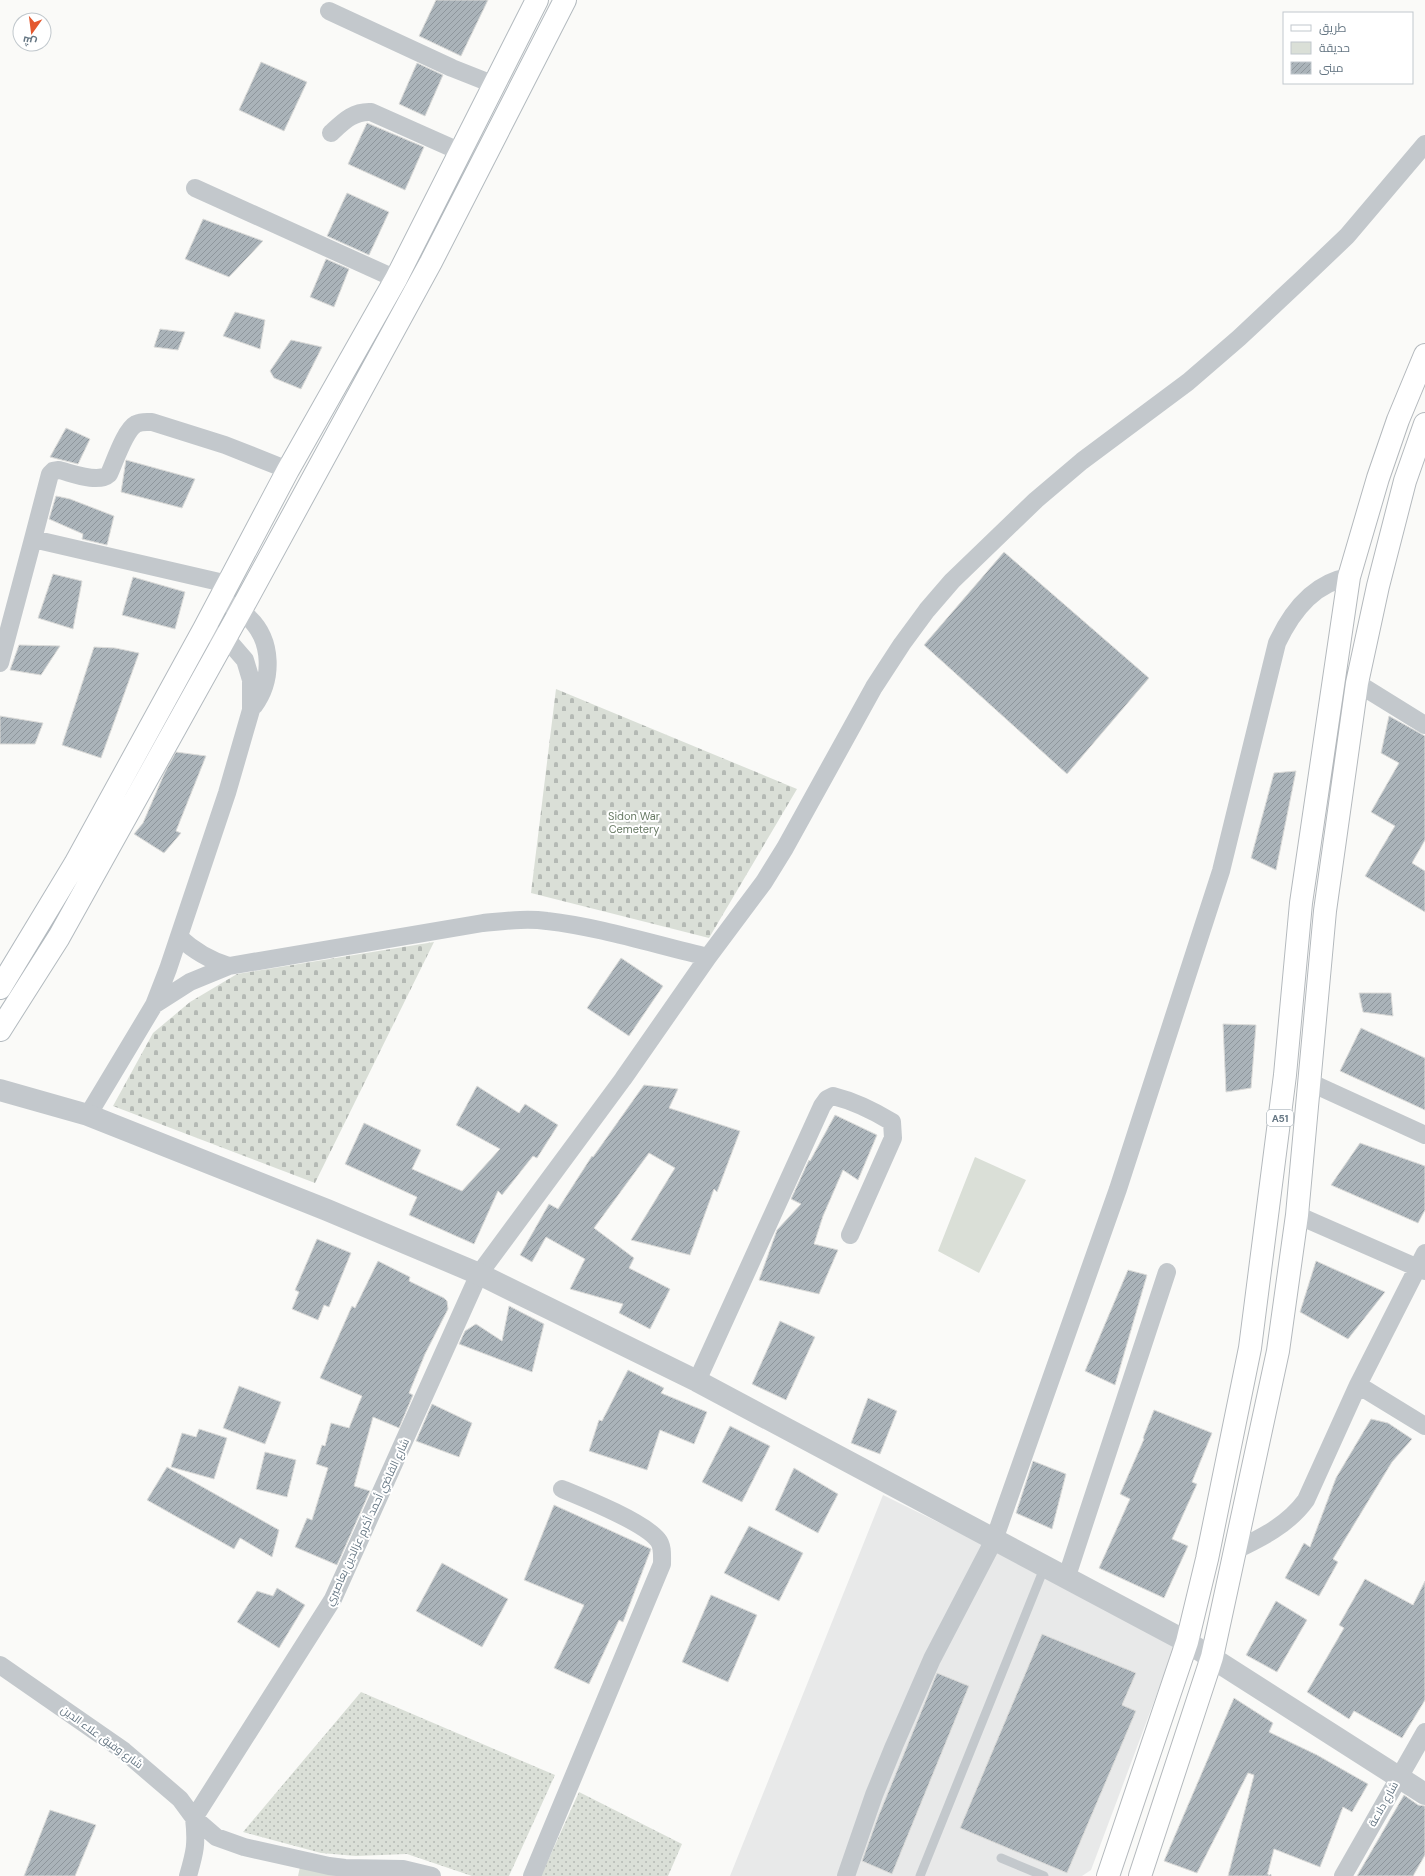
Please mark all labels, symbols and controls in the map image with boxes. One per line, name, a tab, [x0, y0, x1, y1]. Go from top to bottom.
north arrow	[12, 12, 52, 52]
legend	[1283, 12, 1413, 84]
text: طريق	[1319, 20, 1347, 36]
text: ش	[21, 33, 38, 50]
text: حديقة	[1319, 40, 1350, 56]
text: مبنى	[1319, 60, 1344, 76]
park label: Sidon War Cemetery	[608, 809, 660, 836]
road number: A51	[1267, 1110, 1293, 1126]
street label: شارع القاضي أحمد أكرم عزالدين بعاصيري	[322, 1436, 414, 1609]
street label: شارع وفيق علاء الدين	[58, 1702, 146, 1772]
street label: شارع دلاعة	[1365, 1779, 1402, 1830]

